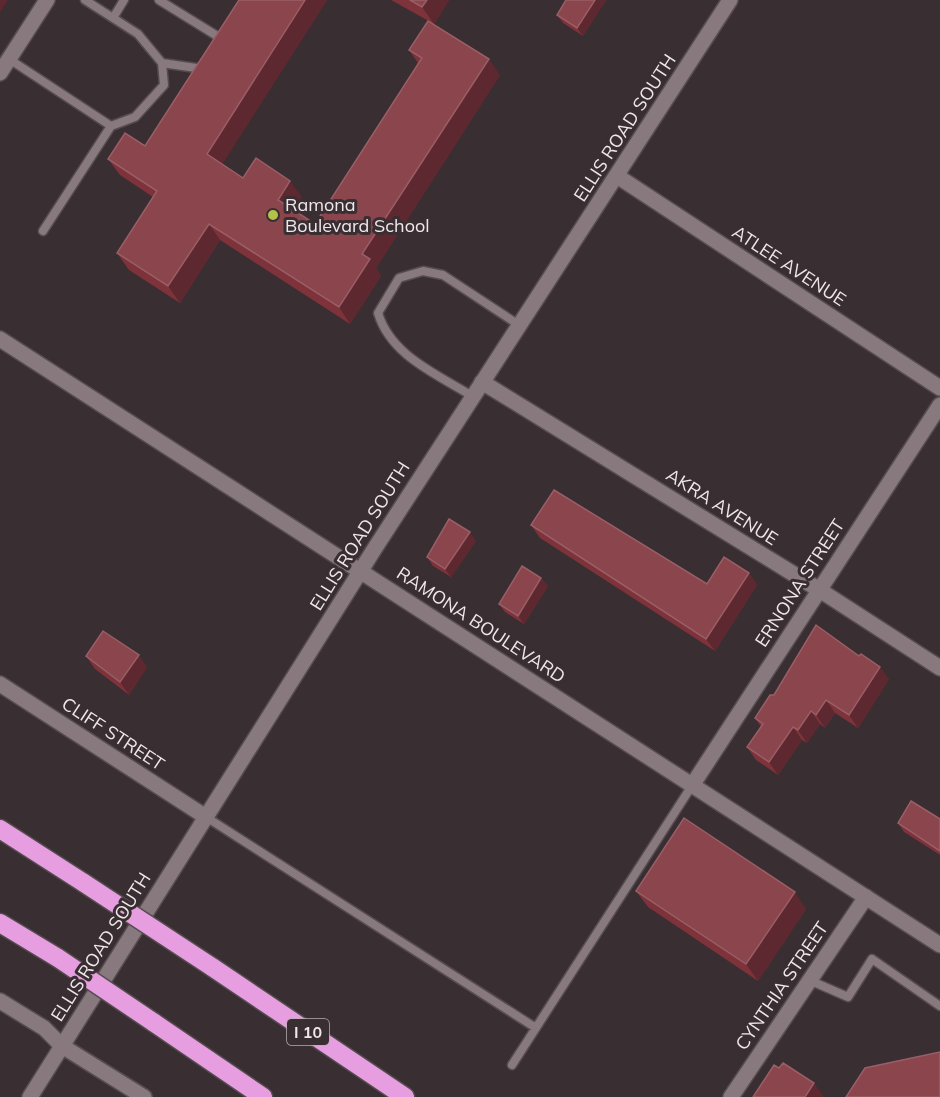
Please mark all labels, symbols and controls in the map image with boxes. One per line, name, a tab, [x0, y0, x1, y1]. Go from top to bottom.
street label: ELLIS ROAD SOUTH	[568, 50, 681, 206]
place label: Ramona Boulevard School	[285, 193, 429, 237]
marker: Ramona Boulevard School	[266, 208, 280, 222]
street label: ATLEE AVENUE	[728, 220, 850, 311]
street label: ELLIS ROAD SOUTH	[304, 457, 415, 614]
street label: AKRA AVENUE	[662, 463, 782, 550]
street label: ERNONA STREET	[750, 514, 850, 651]
street label: RAMONA BOULEVARD	[393, 561, 570, 688]
street label: CLIFF STREET	[58, 692, 169, 775]
street label: ELLIS ROAD SOUTH	[45, 868, 156, 1025]
street label: CYNTHIA STREET	[730, 917, 833, 1054]
road number: I 10	[287, 1019, 329, 1045]

